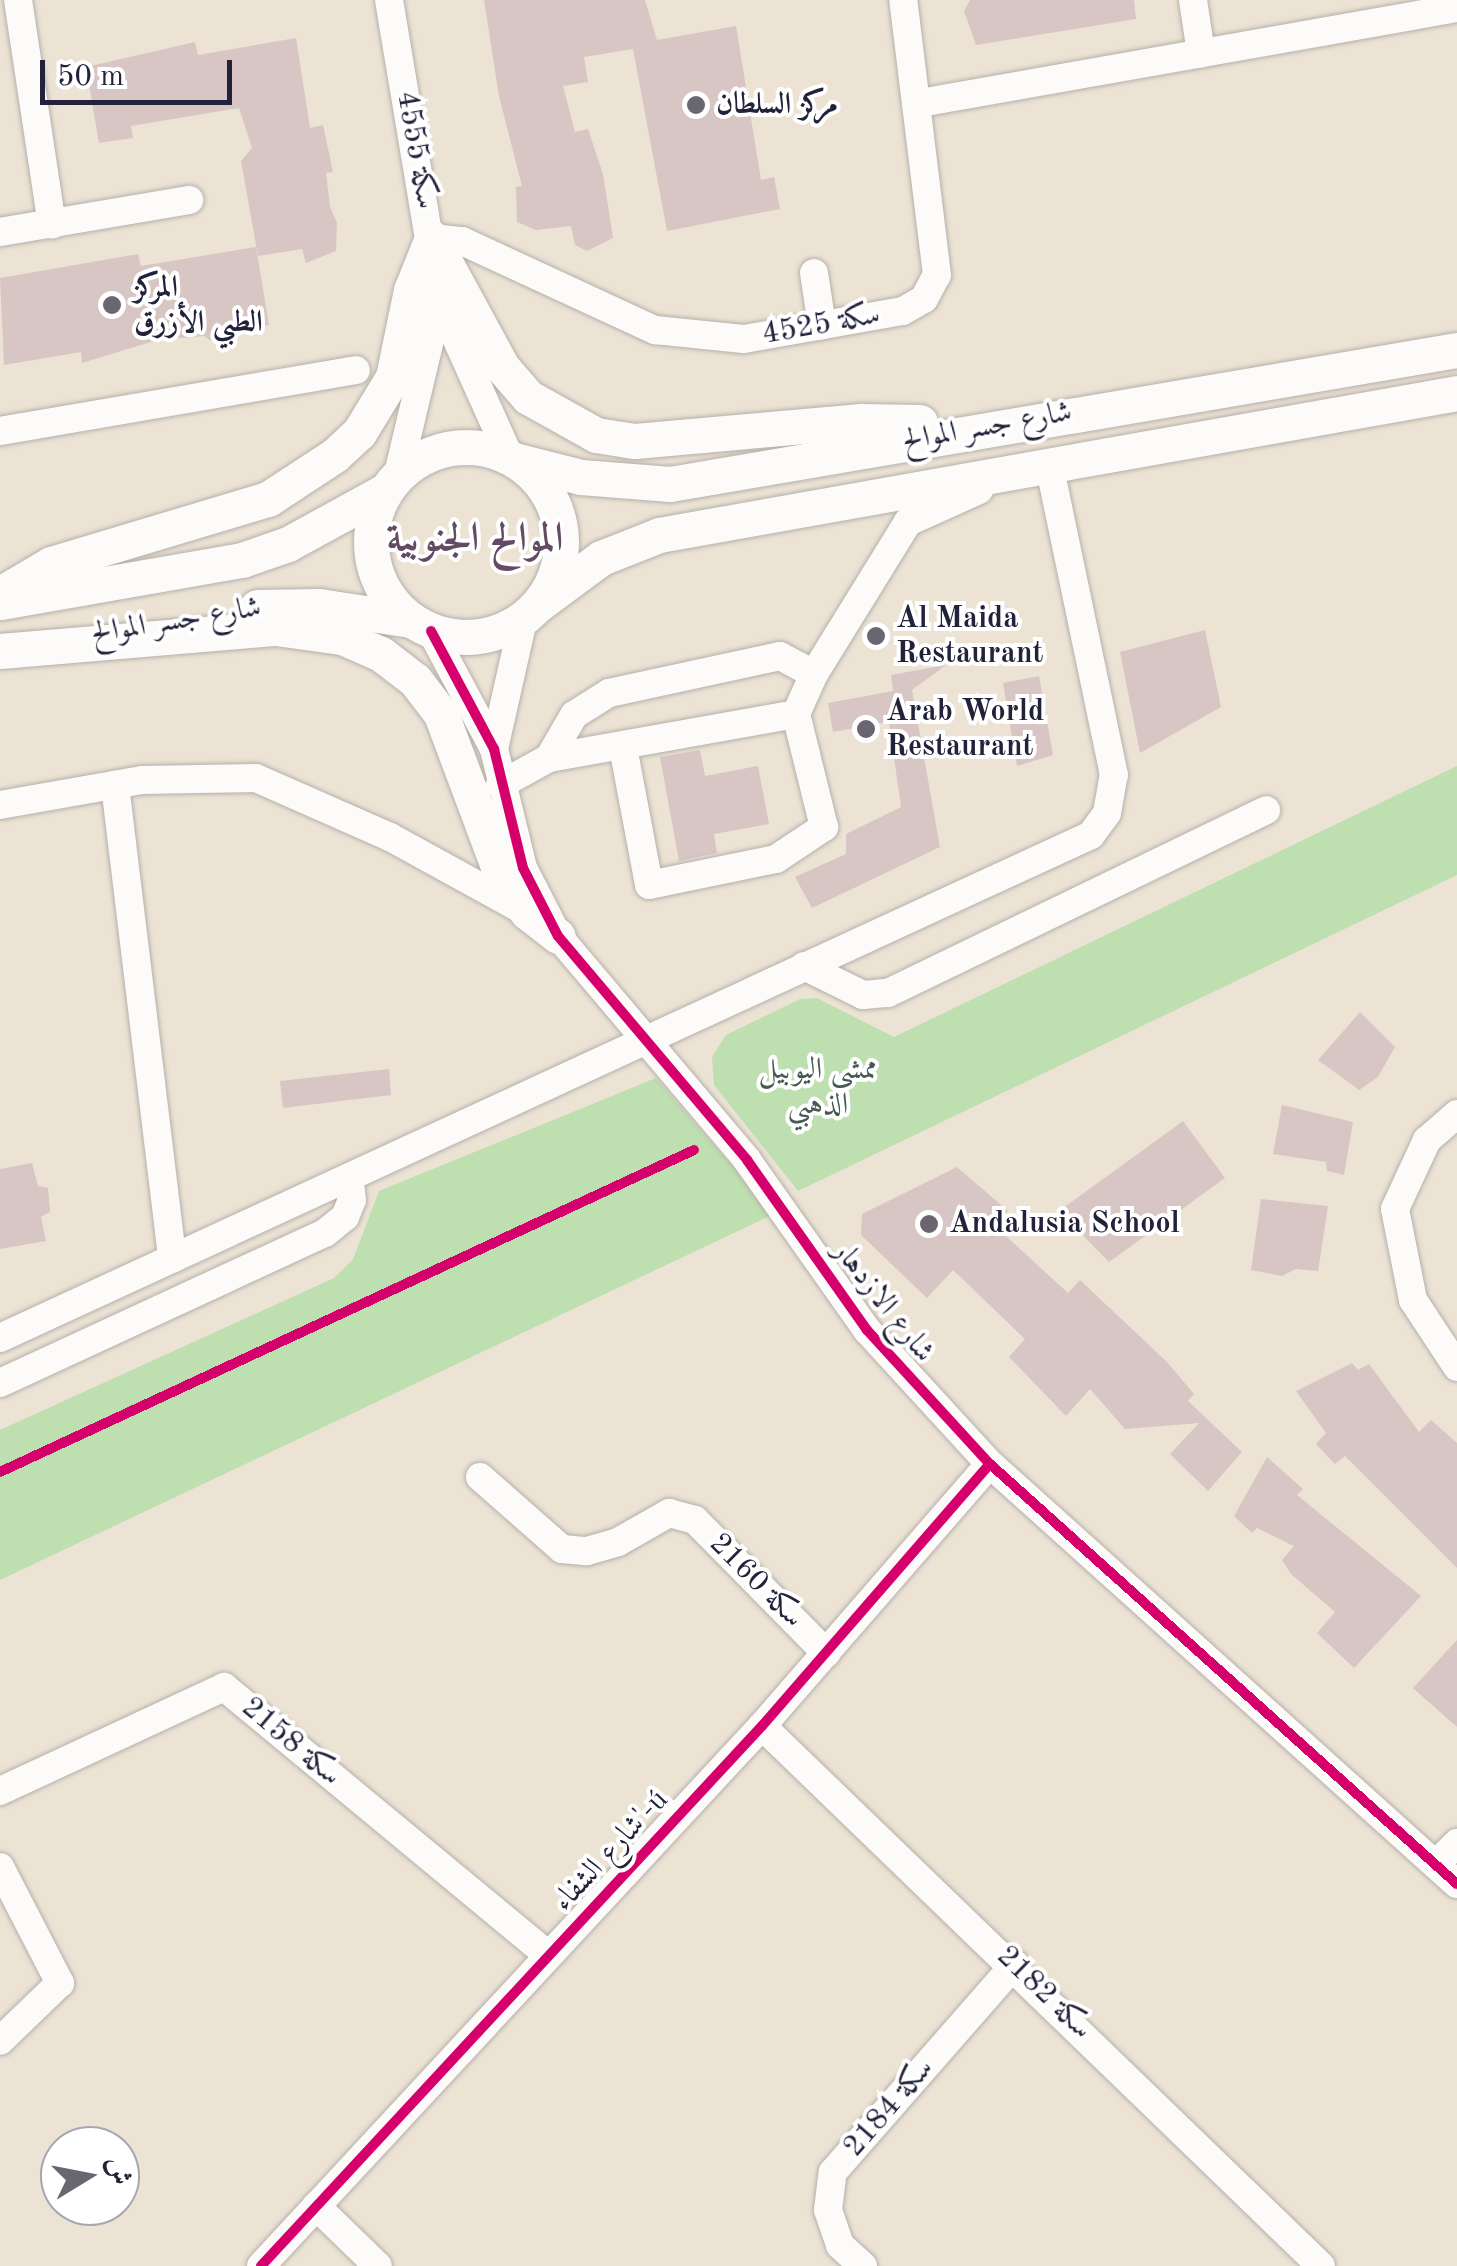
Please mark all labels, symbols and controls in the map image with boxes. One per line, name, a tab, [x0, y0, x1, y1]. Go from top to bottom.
scale bar	[45, 40, 238, 102]
text: 50 m	[57, 62, 124, 92]
place label: مركز السلطان	[716, 87, 838, 123]
street label: سكة 4555	[388, 88, 444, 212]
marker: مركز السلطان	[685, 94, 707, 116]
place label: المركز الطبي الأزرق	[134, 270, 263, 340]
marker: المركز الطبي الأزرق	[99, 292, 125, 318]
street label: سكة 4525	[759, 297, 883, 353]
street label: شارع جسر الموالح	[899, 394, 1075, 460]
district label: الموالح الجنوبية	[387, 516, 563, 564]
street label: شارع جسر الموالح	[89, 590, 263, 652]
place label: Al Maida Restaurant	[896, 601, 1043, 672]
marker: Al Maida Restaurant	[865, 625, 887, 647]
place label: Arab World Restaurant	[886, 694, 1044, 764]
marker: Arab World Restaurant	[855, 718, 877, 740]
park label: ممشى اليوبيل الذهبي	[759, 1052, 877, 1122]
place label: Andalusia School	[949, 1206, 1180, 1242]
marker: Andalusia School	[918, 1213, 940, 1235]
street label: شارع الازدهار	[824, 1234, 942, 1370]
street label: سكة 2160	[701, 1526, 811, 1636]
street label: سكة 2158	[234, 1690, 348, 1794]
street label: شارع الشفاء'-ú	[546, 1783, 676, 1919]
street label: سكة 2182	[989, 1939, 1099, 2047]
street label: سكة 2184	[836, 2051, 942, 2165]
north arrow	[40, 2126, 140, 2226]
text: ش	[101, 2155, 134, 2187]

